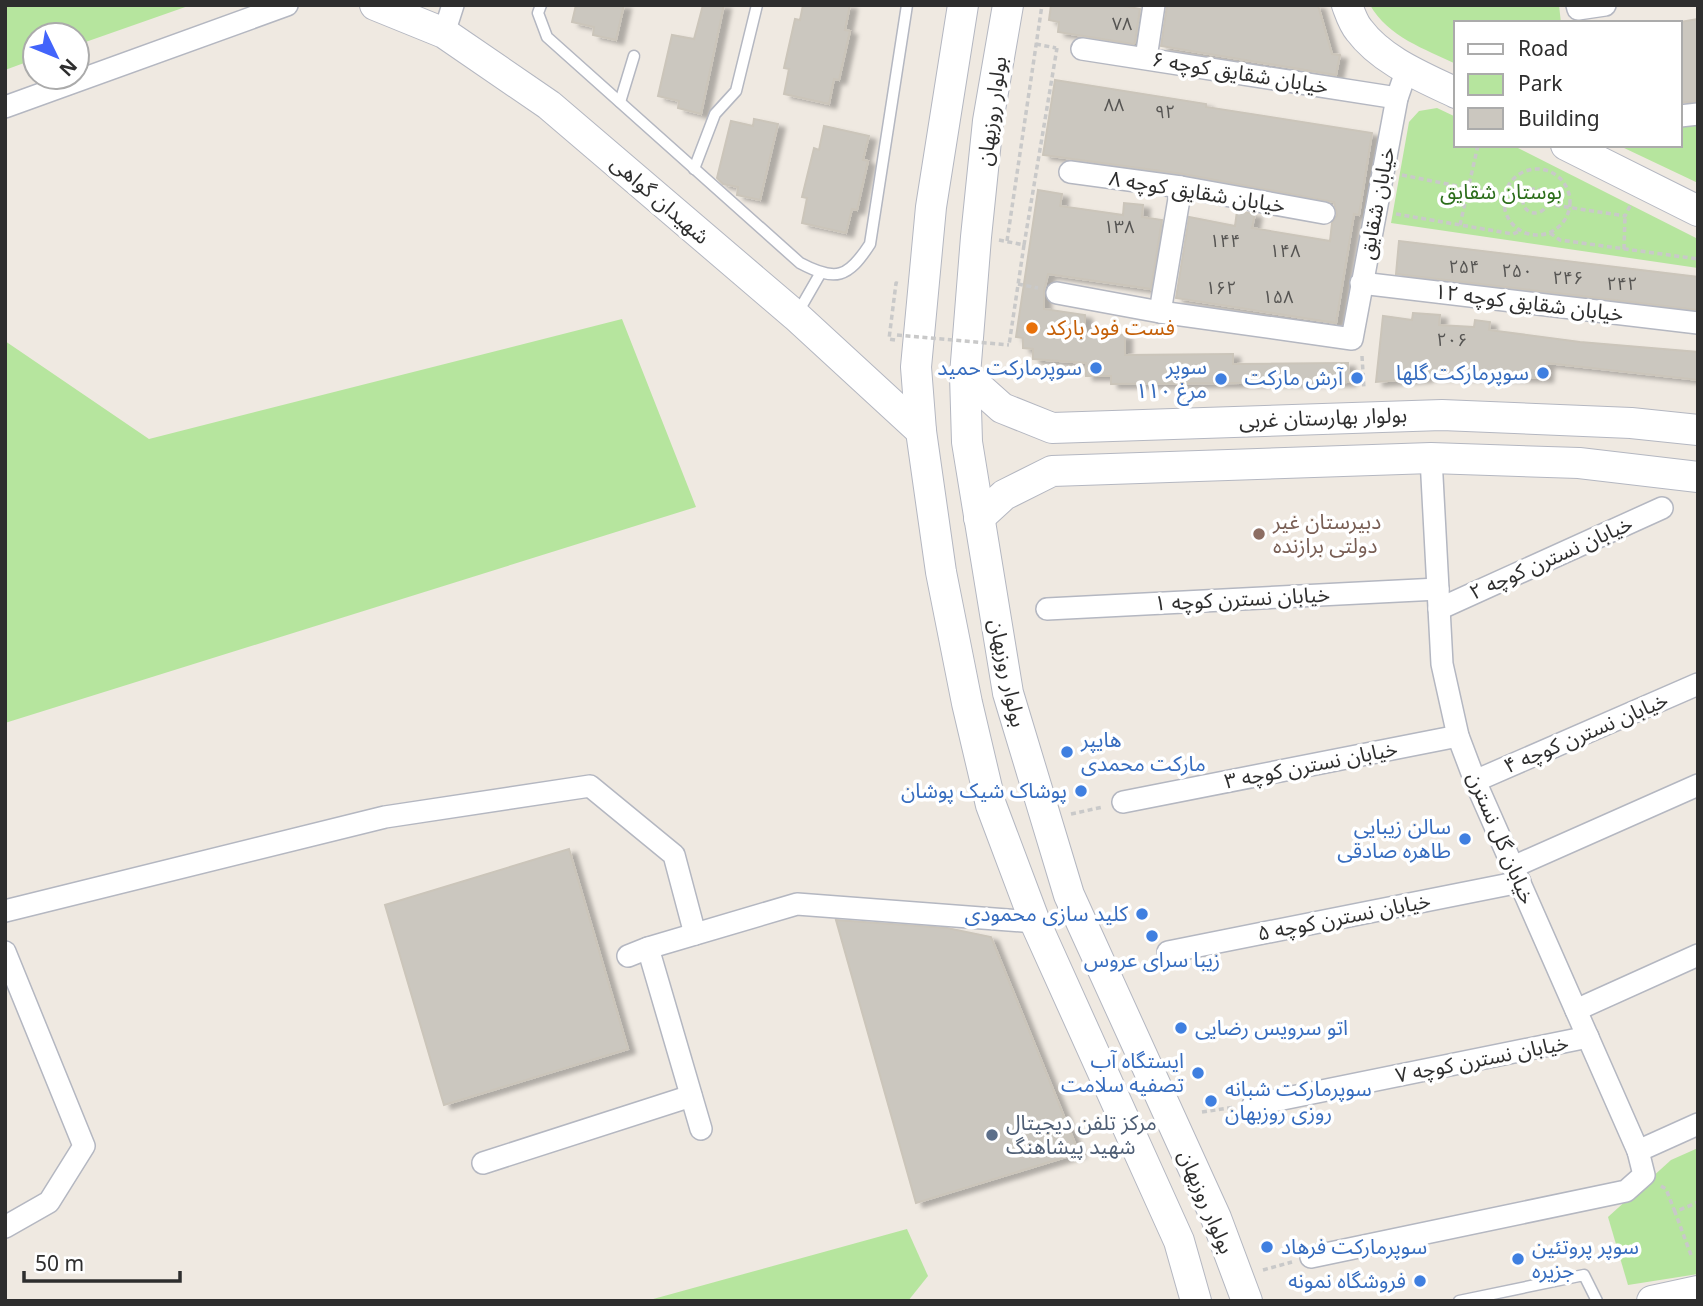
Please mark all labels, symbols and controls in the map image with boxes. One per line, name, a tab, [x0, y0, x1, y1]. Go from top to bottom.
house number: ۷۸	[1112, 11, 1132, 35]
north arrow	[21, 21, 91, 91]
legend	[1454, 21, 1682, 147]
text: Road	[1518, 34, 1568, 62]
street label: خیابان شقایق کوچه ۶	[1150, 44, 1330, 100]
text: N	[54, 53, 83, 82]
street label: بولوار روزبهان	[969, 54, 1013, 167]
text: Park	[1518, 69, 1563, 97]
house number: ۸۸	[1104, 92, 1124, 116]
house number: ۹۲	[1155, 99, 1175, 123]
text: Building	[1518, 104, 1600, 132]
street label: خیابان شقایق	[1351, 144, 1401, 262]
street label: شهیدان گواهی	[605, 149, 716, 250]
street label: خیابان شقایق کوچه ۸	[1107, 163, 1287, 219]
park label: بوستان شقایق	[1440, 177, 1562, 205]
house number: ۱۳۸	[1104, 214, 1134, 238]
house number: ۱۴۴	[1210, 228, 1240, 252]
house number: ۱۴۸	[1270, 238, 1300, 262]
house number: ۲۵۴	[1449, 254, 1479, 278]
house number: ۲۵۰	[1502, 258, 1532, 282]
house number: ۲۴۶	[1553, 265, 1583, 289]
house number: ۲۴۲	[1607, 271, 1637, 295]
house number: ۱۶۲	[1206, 275, 1236, 299]
street label: خیابان شقایق کوچه ۱۲	[1433, 277, 1625, 328]
house number: ۱۵۸	[1263, 284, 1293, 308]
place label: فست فود بارکد	[1046, 313, 1175, 341]
marker: فست فود بارکد	[1024, 320, 1040, 336]
house number: ۲۰۶	[1437, 327, 1467, 351]
place label: سوپر مرغ ۱۱۰	[1136, 352, 1207, 406]
place label: سوپرمارکت حمید	[937, 353, 1082, 381]
place label: سوپرمارکت گلها	[1396, 358, 1529, 386]
marker: سوپرمارکت حمید	[1088, 360, 1104, 376]
place label: آرش مارکت	[1245, 363, 1344, 391]
marker: سوپرمارکت گلها	[1535, 365, 1551, 381]
marker: آرش مارکت	[1349, 370, 1365, 386]
marker: سوپر مرغ ۱۱۰	[1213, 371, 1229, 387]
street label: بولوار بهارستان غربی	[1238, 400, 1408, 434]
place label: دبیرستان غیر دولتی برازنده	[1272, 507, 1381, 559]
street label: خیابان نسترن کوچه ۲	[1464, 508, 1637, 606]
marker: دبیرستان غیر دولتی برازنده	[1251, 526, 1267, 542]
street label: خیابان نسترن کوچه ۱	[1153, 579, 1331, 617]
street label: بولوار روزبهان	[983, 616, 1033, 730]
street label: خیابان نسترن کوچه ۴	[1499, 685, 1672, 779]
place label: هایپر مارکت محمدی	[1080, 725, 1206, 777]
street label: خیابان نسترن کوچه ۳	[1222, 733, 1400, 795]
marker: هایپر مارکت محمدی	[1059, 744, 1075, 760]
street label: خیابان گل نسترن	[1461, 767, 1542, 908]
place label: پوشاک شیک پوشان	[901, 776, 1067, 804]
marker: پوشاک شیک پوشان	[1073, 783, 1089, 799]
place label: سالن زیبایی طاهره صادقی	[1337, 812, 1451, 864]
marker: سالن زیبایی طاهره صادقی	[1457, 831, 1473, 847]
street label: خیابان نسترن کوچه ۵	[1255, 885, 1433, 947]
place label: کلید سازی محمودی	[964, 899, 1128, 927]
marker: کلید سازی محمودی	[1134, 906, 1150, 922]
marker: زیبا سرای عروس	[1144, 928, 1160, 944]
place label: زیبا سرای عروس	[1084, 945, 1220, 973]
place label: اتو سرویس رضایی	[1195, 1013, 1348, 1041]
marker: اتو سرویس رضایی	[1173, 1020, 1189, 1036]
street label: خیابان نسترن کوچه ۷	[1393, 1027, 1571, 1089]
place label: ایستگاه آب تصفیه سلامت	[1061, 1046, 1184, 1098]
marker: ایستگاه آب تصفیه سلامت	[1190, 1065, 1206, 1081]
place label: سوپرمارکت شبانه روزی روزبهان	[1225, 1074, 1372, 1126]
marker: سوپرمارکت شبانه روزی روزبهان	[1203, 1093, 1219, 1109]
place label: مرکز تلفن دیجیتال شهید پیشاهنگ	[1006, 1108, 1157, 1160]
marker: مرکز تلفن دیجیتال شهید پیشاهنگ	[984, 1127, 1000, 1143]
street label: بولوار روزبهان	[1173, 1145, 1241, 1258]
place label: سوپرمارکت فرهاد	[1281, 1232, 1427, 1260]
place label: سوپر پروتئین جزیره	[1532, 1232, 1639, 1284]
marker: سوپرمارکت فرهاد	[1259, 1239, 1275, 1255]
scale bar	[24, 1240, 180, 1284]
text: 50 m	[35, 1249, 84, 1277]
marker: سوپر پروتئین جزیره	[1510, 1251, 1526, 1267]
place label: فروشگاه نمونه	[1288, 1266, 1406, 1294]
marker: فروشگاه نمونه	[1412, 1273, 1428, 1289]

